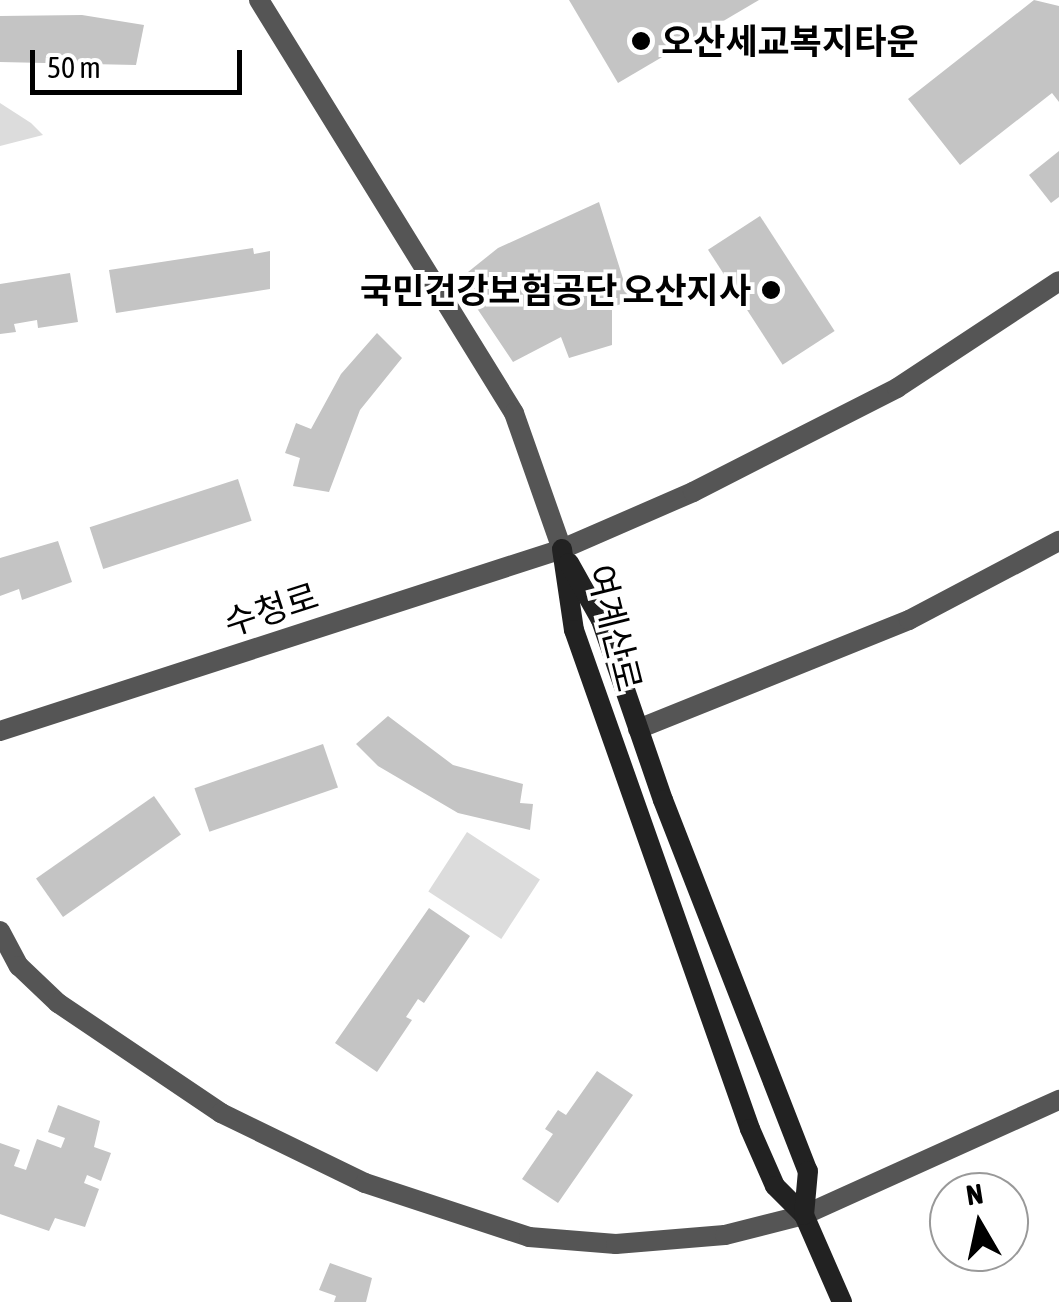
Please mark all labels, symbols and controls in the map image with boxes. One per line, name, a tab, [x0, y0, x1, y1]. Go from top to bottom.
place label: 오산세교복지타운	[661, 20, 919, 62]
scale bar	[35, 30, 248, 92]
marker: 오산세교복지타운	[630, 30, 652, 52]
text: 50 m	[47, 50, 101, 84]
place label: 국민건강보험공단 오산지사	[360, 269, 751, 311]
marker: 국민건강보험공단 오산지사	[760, 279, 782, 301]
street label: 여계산로	[579, 560, 651, 696]
street label: 수청로	[219, 574, 323, 644]
north arrow	[929, 1172, 1029, 1272]
text: N	[964, 1177, 985, 1211]

